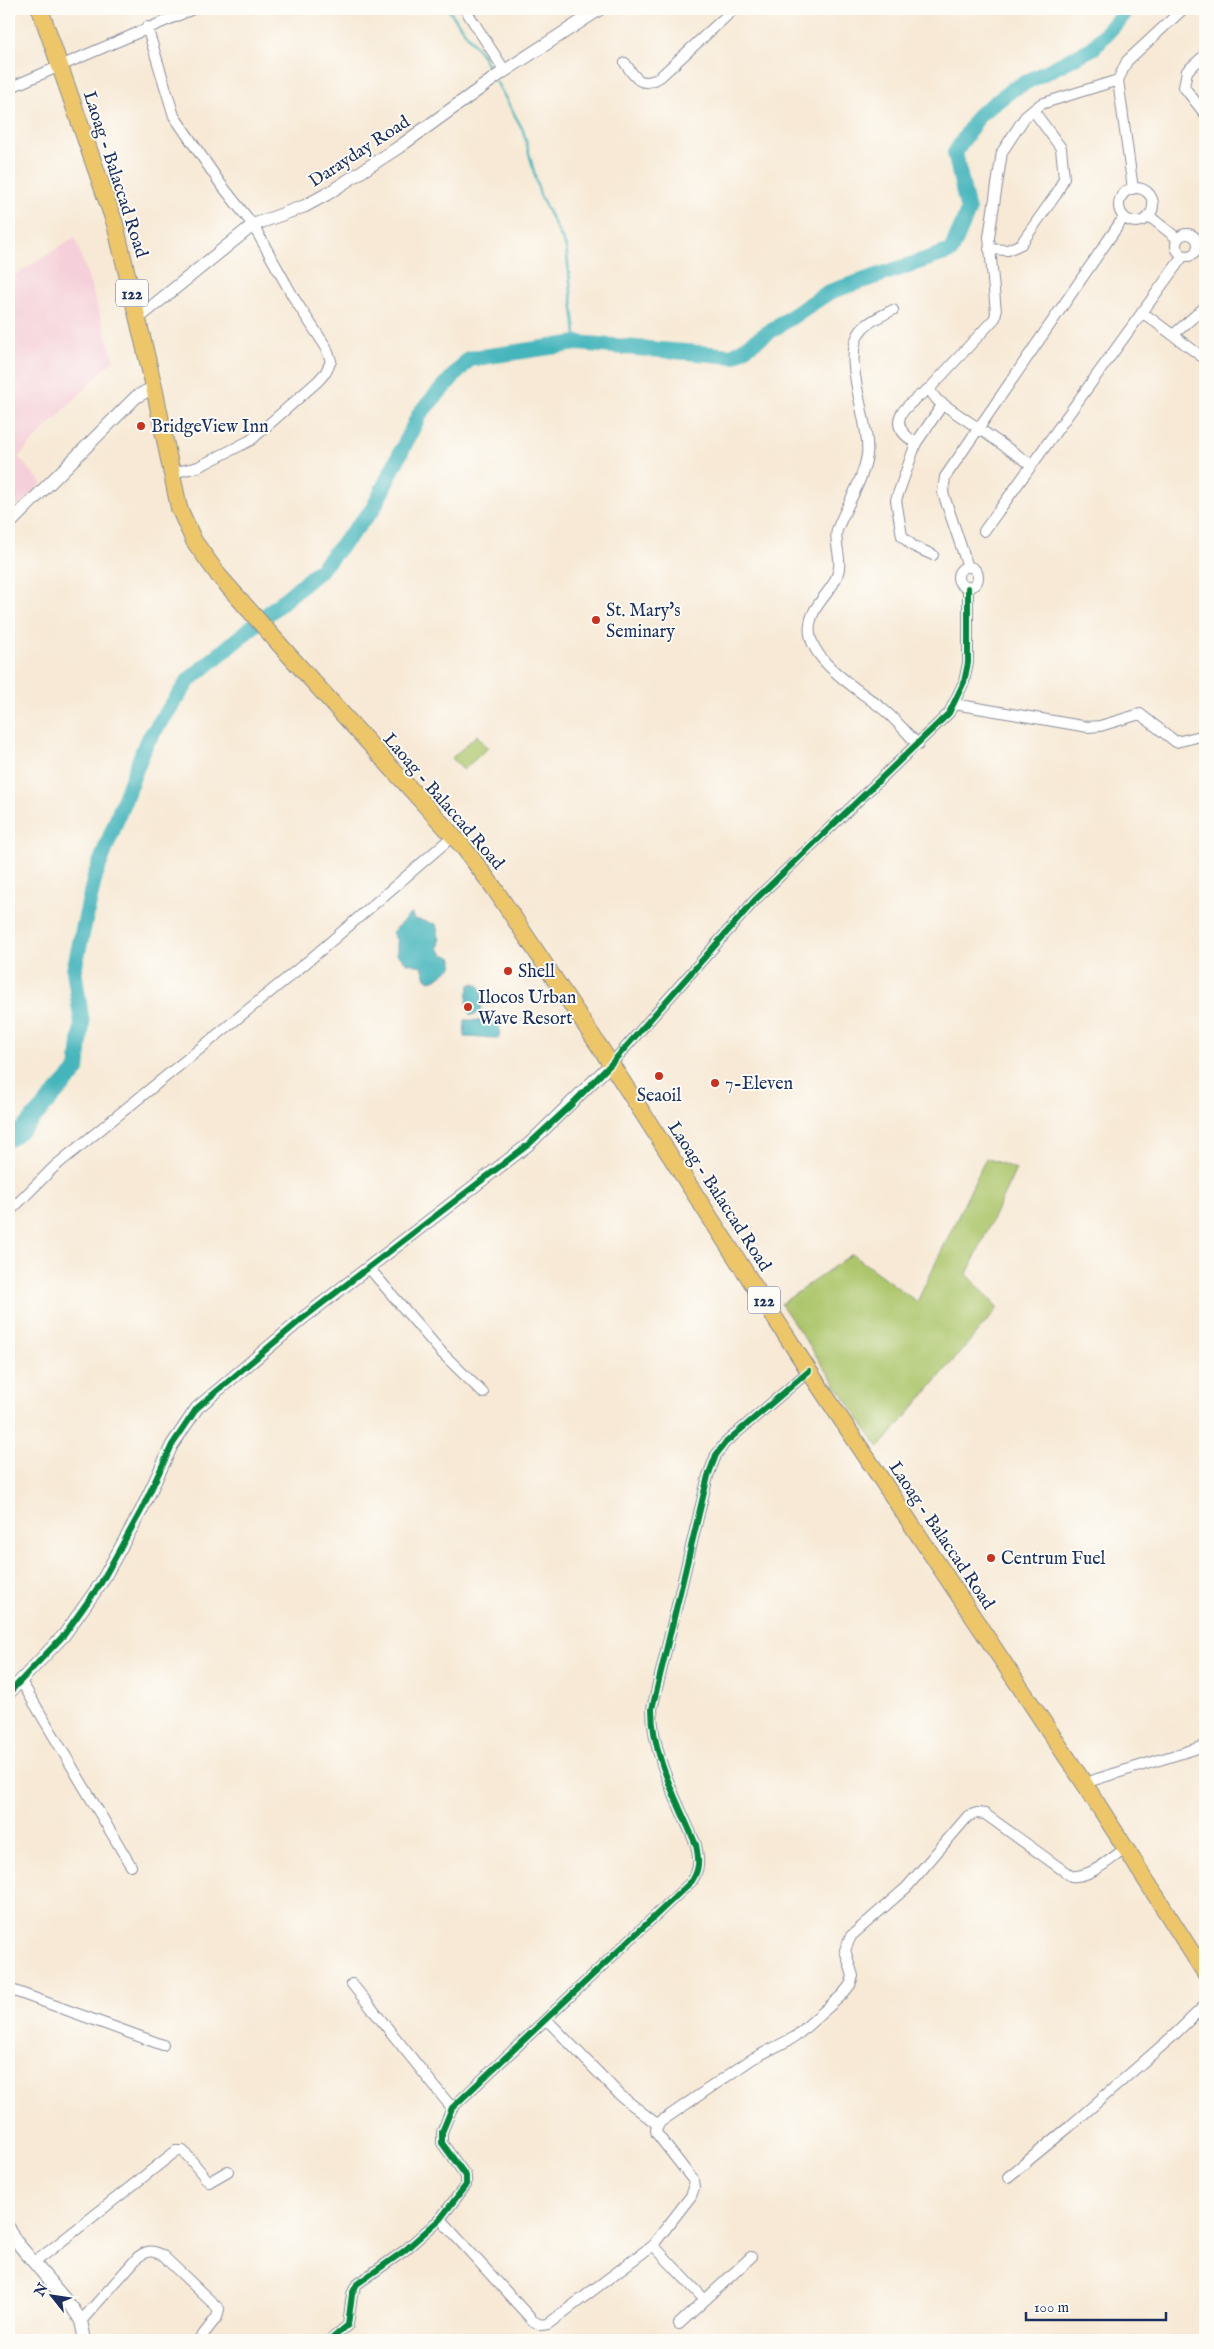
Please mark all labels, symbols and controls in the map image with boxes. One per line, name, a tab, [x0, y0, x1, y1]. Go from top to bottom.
street label: Laoag - Balaccad Road	[77, 88, 152, 261]
street label: Darayday Road	[305, 111, 415, 193]
road number: 122	[116, 280, 148, 306]
place label: BridgeView Inn	[151, 416, 269, 439]
marker: BridgeView Inn	[135, 420, 147, 432]
place label: St. Mary's Seminary	[606, 600, 681, 644]
marker: St. Mary's Seminary	[590, 614, 602, 626]
street label: Laoag - Balaccad Road	[377, 729, 509, 875]
place label: Shell	[518, 961, 555, 984]
marker: Shell	[502, 965, 514, 977]
place label: Ilocos Urban Wave Resort	[478, 987, 577, 1031]
marker: Ilocos Urban Wave Resort	[462, 1001, 474, 1013]
marker: Seaoil	[653, 1070, 665, 1082]
place label: 7-Eleven	[725, 1073, 794, 1096]
marker: 7-Eleven	[709, 1077, 721, 1089]
place label: Seaoil	[637, 1085, 681, 1108]
street label: Laoag - Balaccad Road	[662, 1118, 776, 1276]
road number: 122	[748, 1286, 780, 1314]
street label: Laoag - Balaccad Road	[883, 1457, 999, 1615]
place label: Centrum Fuel	[1001, 1548, 1106, 1571]
marker: Centrum Fuel	[985, 1552, 997, 1564]
north arrow	[28, 2272, 78, 2322]
text: N	[30, 2280, 52, 2301]
scale bar	[1026, 2289, 1166, 2321]
text: 100 m	[1034, 2298, 1070, 2317]

